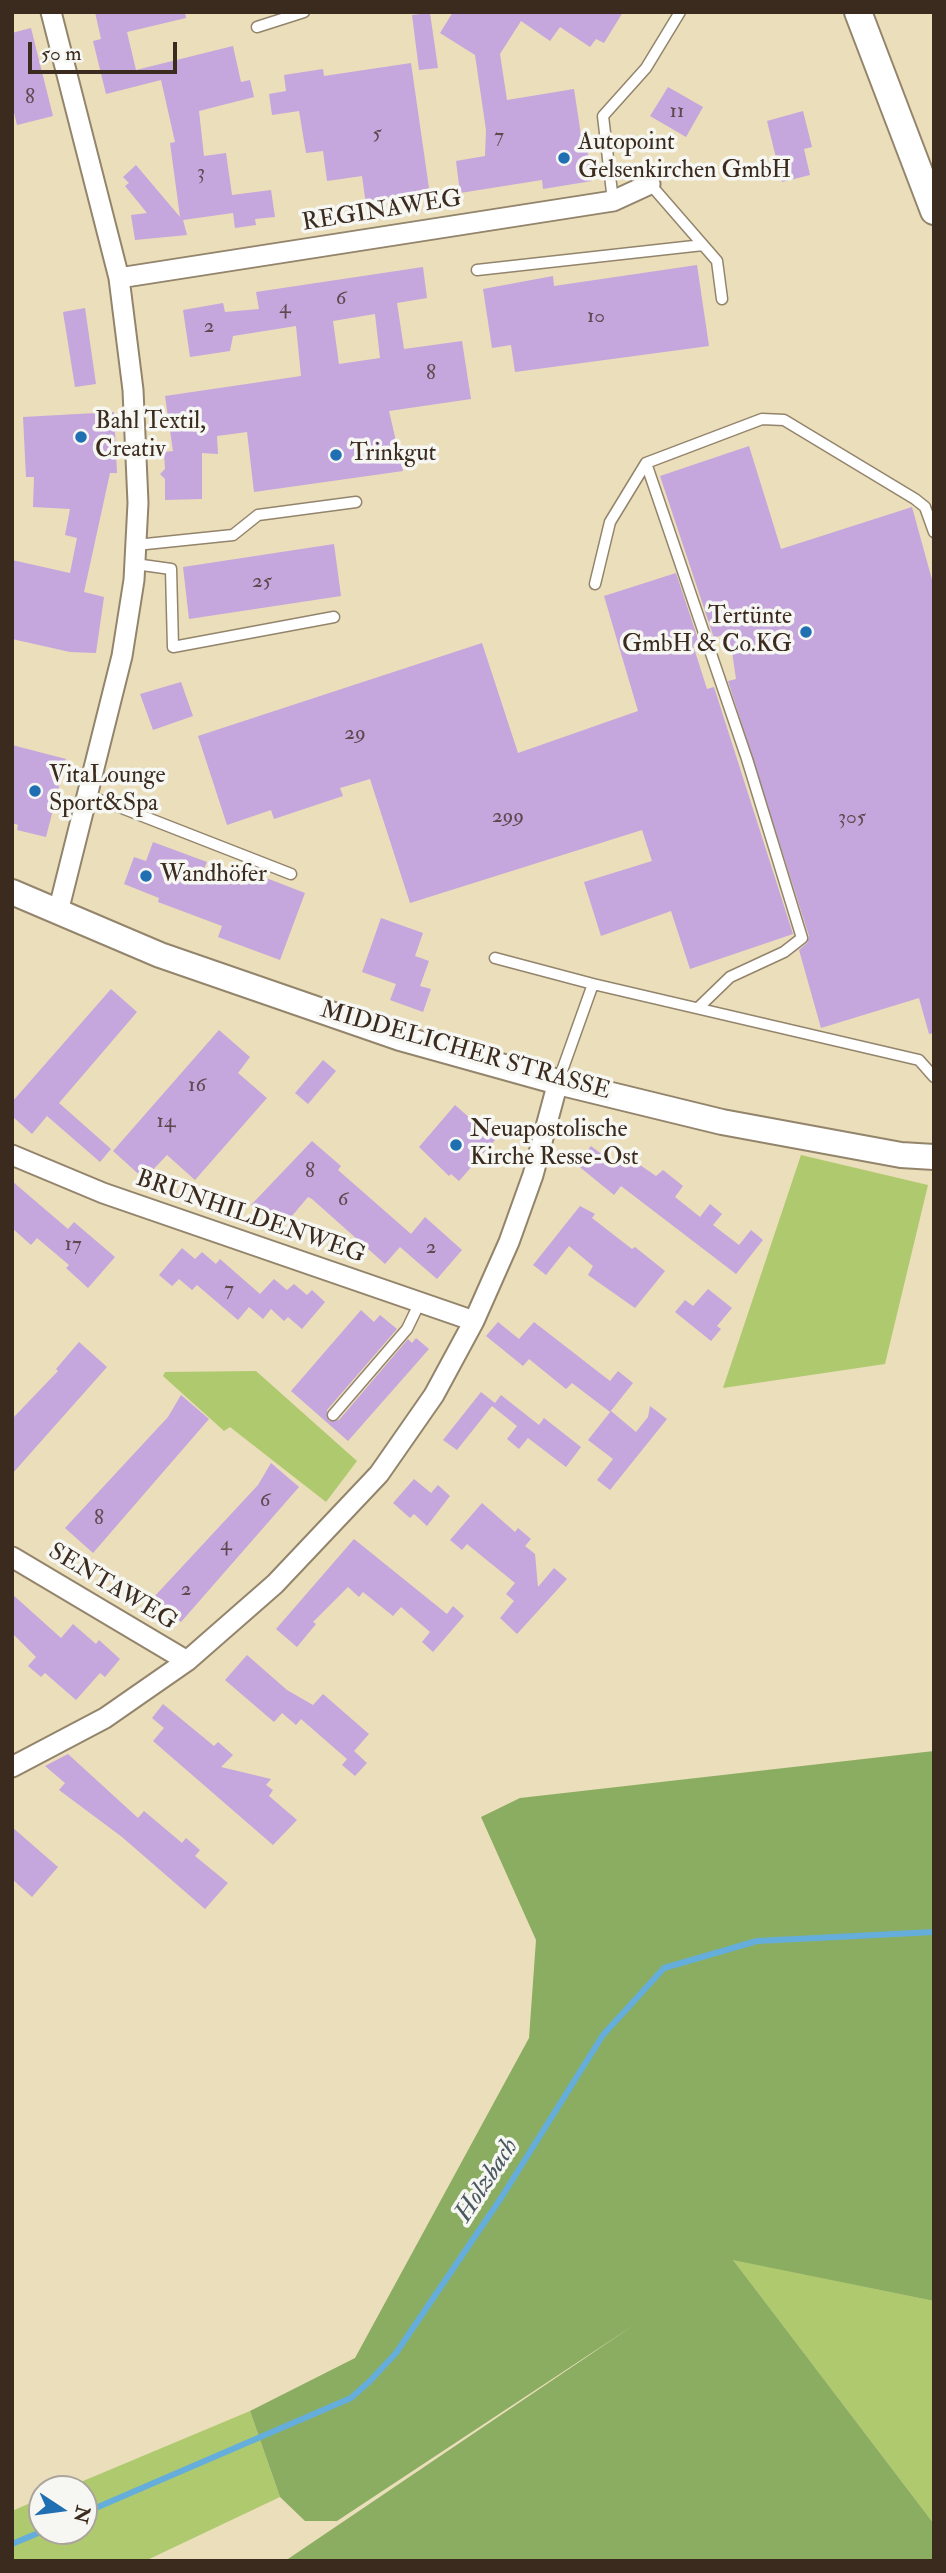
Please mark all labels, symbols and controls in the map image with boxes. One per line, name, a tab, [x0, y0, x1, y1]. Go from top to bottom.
scale bar	[32, 28, 180, 72]
text: 50 m	[41, 40, 82, 67]
house number: 8	[25, 85, 35, 111]
house number: 11	[670, 99, 684, 125]
house number: 5	[372, 121, 382, 147]
house number: 7	[494, 124, 504, 150]
place label: Autopoint Gelsenkirchen GmbH	[578, 130, 791, 186]
marker: Autopoint Gelsenkirchen GmbH	[556, 150, 572, 166]
house number: 3	[197, 160, 205, 186]
street label: REGINAWEG	[300, 185, 464, 239]
house number: 6	[336, 286, 346, 312]
house number: 4	[279, 295, 291, 321]
house number: 10	[587, 304, 605, 330]
house number: 2	[204, 314, 214, 340]
house number: 8	[426, 361, 436, 387]
place label: Bahl Textil, Creativ	[95, 409, 206, 465]
marker: Bahl Textil, Creativ	[73, 429, 89, 445]
place label: Trinkgut	[350, 441, 436, 469]
marker: Trinkgut	[328, 447, 344, 463]
house number: 25	[252, 569, 272, 595]
place label: Tertünte GmbH & Co.KG	[622, 604, 792, 660]
marker: Tertünte GmbH & Co.KG	[798, 624, 814, 640]
house number: 29	[344, 721, 366, 747]
place label: VitaLounge Sport&Spa	[49, 763, 165, 819]
marker: VitaLounge Sport&Spa	[27, 783, 43, 799]
house number: 299	[492, 804, 524, 830]
house number: 305	[838, 805, 866, 831]
place label: Wandhöfer	[160, 862, 267, 890]
marker: Wandhöfer	[138, 868, 154, 884]
street label: MIDDELICHER STRASSE	[317, 997, 613, 1107]
house number: 16	[188, 1073, 206, 1099]
house number: 14	[157, 1109, 175, 1135]
place label: Neuapostolische Kirche Resse-Ost	[470, 1117, 639, 1173]
marker: Neuapostolische Kirche Resse-Ost	[448, 1137, 464, 1153]
house number: 8	[305, 1159, 315, 1185]
street label: BRUNHILDENWEG	[132, 1165, 368, 1271]
house number: 6	[338, 1187, 348, 1213]
house number: 17	[64, 1232, 82, 1258]
house number: 2	[426, 1235, 436, 1261]
house number: 7	[224, 1277, 234, 1303]
house number: 6	[260, 1488, 270, 1514]
house number: 8	[94, 1506, 104, 1532]
house number: 4	[220, 1532, 232, 1558]
street label: SENTAWEG	[42, 1538, 182, 1638]
house number: 2	[181, 1577, 191, 1603]
water label: Holzbach	[449, 2133, 527, 2229]
north arrow	[28, 2475, 98, 2545]
text: N	[68, 2503, 95, 2525]

